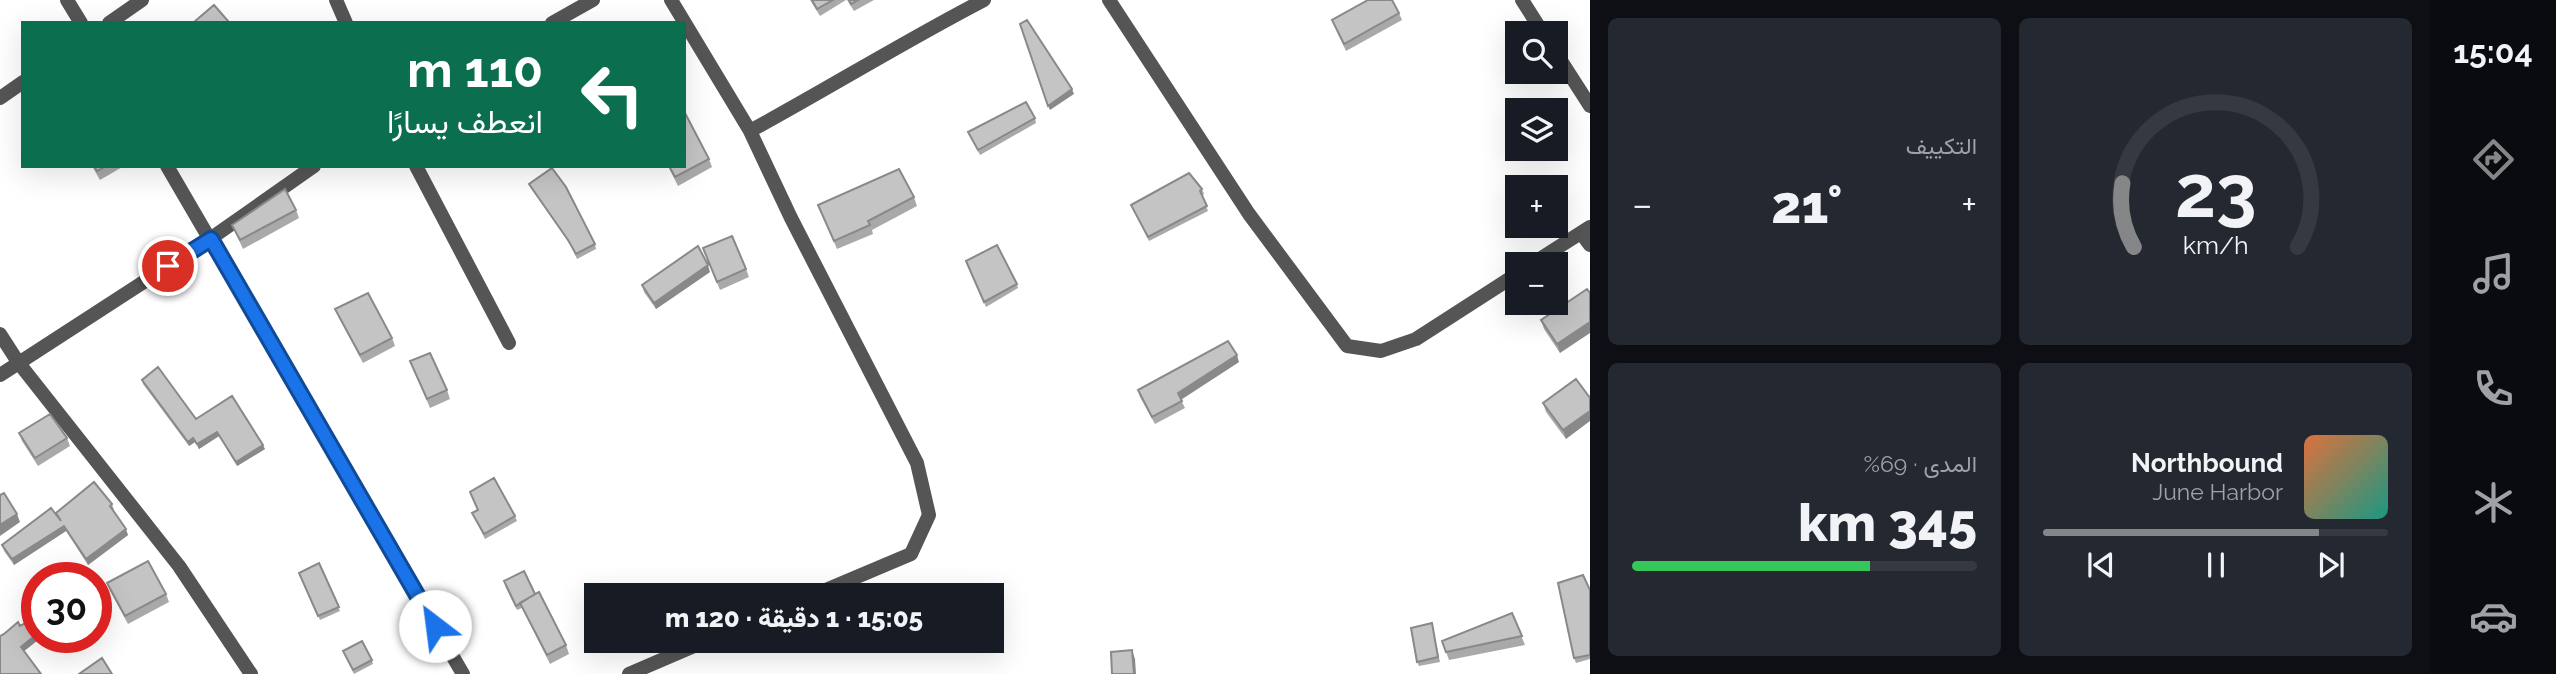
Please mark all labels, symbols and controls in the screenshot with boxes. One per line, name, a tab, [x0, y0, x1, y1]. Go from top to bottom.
map controls	[1505, 21, 1568, 315]
button: search	[1505, 21, 1568, 84]
text: 15:04	[2453, 33, 2533, 70]
text: 110 m	[407, 41, 543, 98]
icon: left	[567, 49, 658, 140]
button: layers	[1505, 98, 1568, 161]
text: انعطف يسارًا	[387, 103, 543, 140]
text: التكييف	[1906, 132, 1977, 159]
icon: directions	[2469, 135, 2518, 184]
text: 23	[2175, 150, 2256, 235]
text: 21°	[1771, 174, 1842, 235]
button: +	[1505, 175, 1568, 238]
text: −	[1632, 182, 1652, 227]
text: +	[1961, 182, 1977, 227]
text: km/h	[2183, 230, 2248, 260]
pin	[138, 236, 198, 296]
icon: arrive	[149, 247, 187, 285]
icon: music	[2469, 249, 2518, 298]
button: −	[1505, 252, 1568, 315]
icon: phone	[2469, 364, 2518, 413]
text: Northbound	[2131, 448, 2283, 478]
text: المدى · 69%	[1864, 450, 1977, 477]
text: June Harbor	[2152, 478, 2283, 505]
icon: climate	[2469, 478, 2518, 527]
text: 345 km	[1798, 492, 1977, 553]
icon: previous	[2082, 546, 2120, 584]
icon: pause	[2197, 546, 2235, 584]
icon: next	[2312, 546, 2350, 584]
speed limit sign: 30	[21, 562, 112, 653]
position arrow	[398, 589, 472, 663]
icon: car	[2469, 592, 2518, 641]
text: 15:05 · 1 دقيقة · 120 m	[665, 603, 923, 633]

